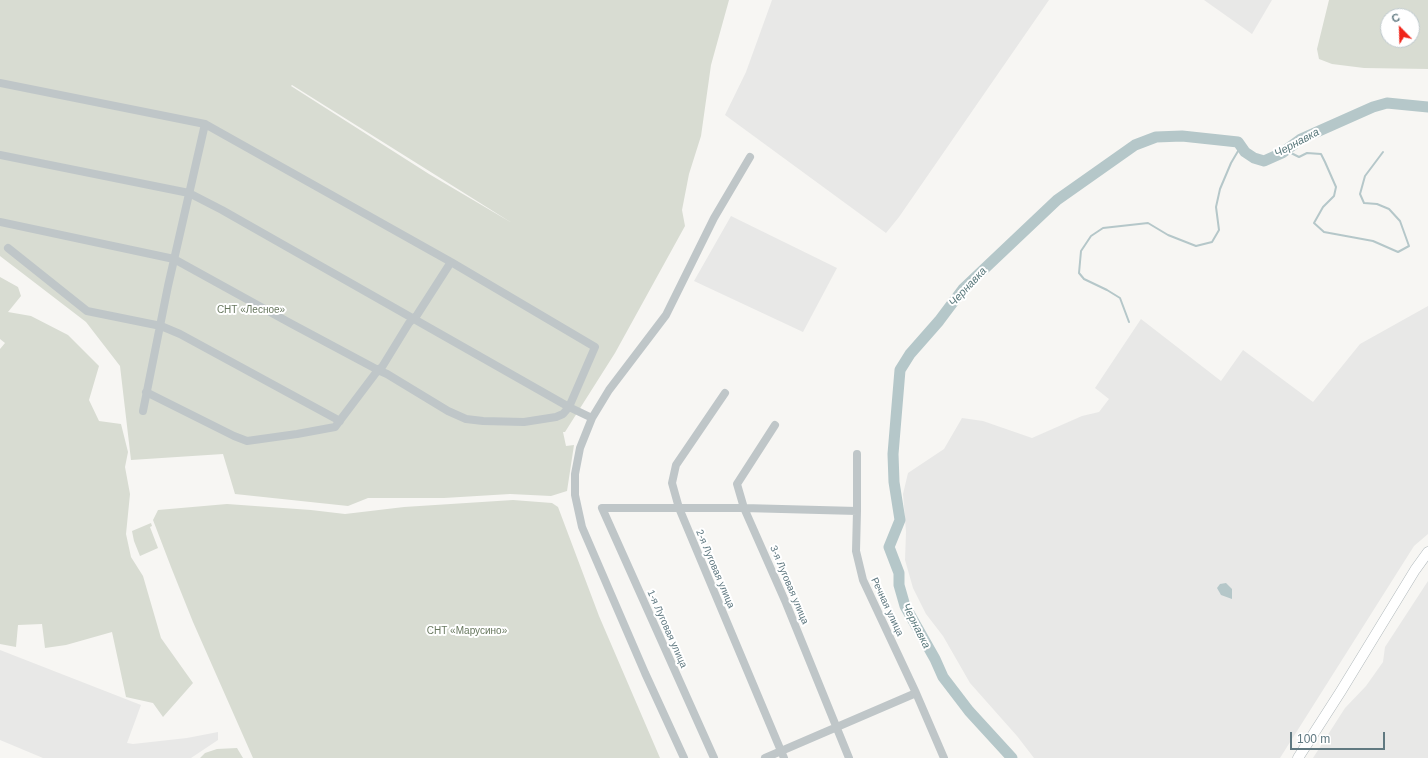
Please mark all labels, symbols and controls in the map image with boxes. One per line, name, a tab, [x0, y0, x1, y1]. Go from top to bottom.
north arrow	[1380, 8, 1420, 48]
text: С	[1390, 11, 1402, 25]
water label: Чернавка	[1272, 126, 1322, 160]
water label: Чернавка	[947, 265, 989, 309]
park label: СНТ «Лесное»	[217, 304, 285, 316]
street label: 2-я Луговая улица	[693, 528, 737, 610]
street label: 3-я Луговая улица	[767, 544, 811, 626]
street label: Речная улица	[868, 576, 906, 638]
street label: 1-я Луговая улица	[644, 588, 690, 670]
water label: Чернавка	[899, 601, 933, 651]
park label: СНТ «Марусино»	[427, 625, 507, 637]
scale bar	[1292, 724, 1387, 750]
text: 100 m	[1297, 732, 1330, 746]

